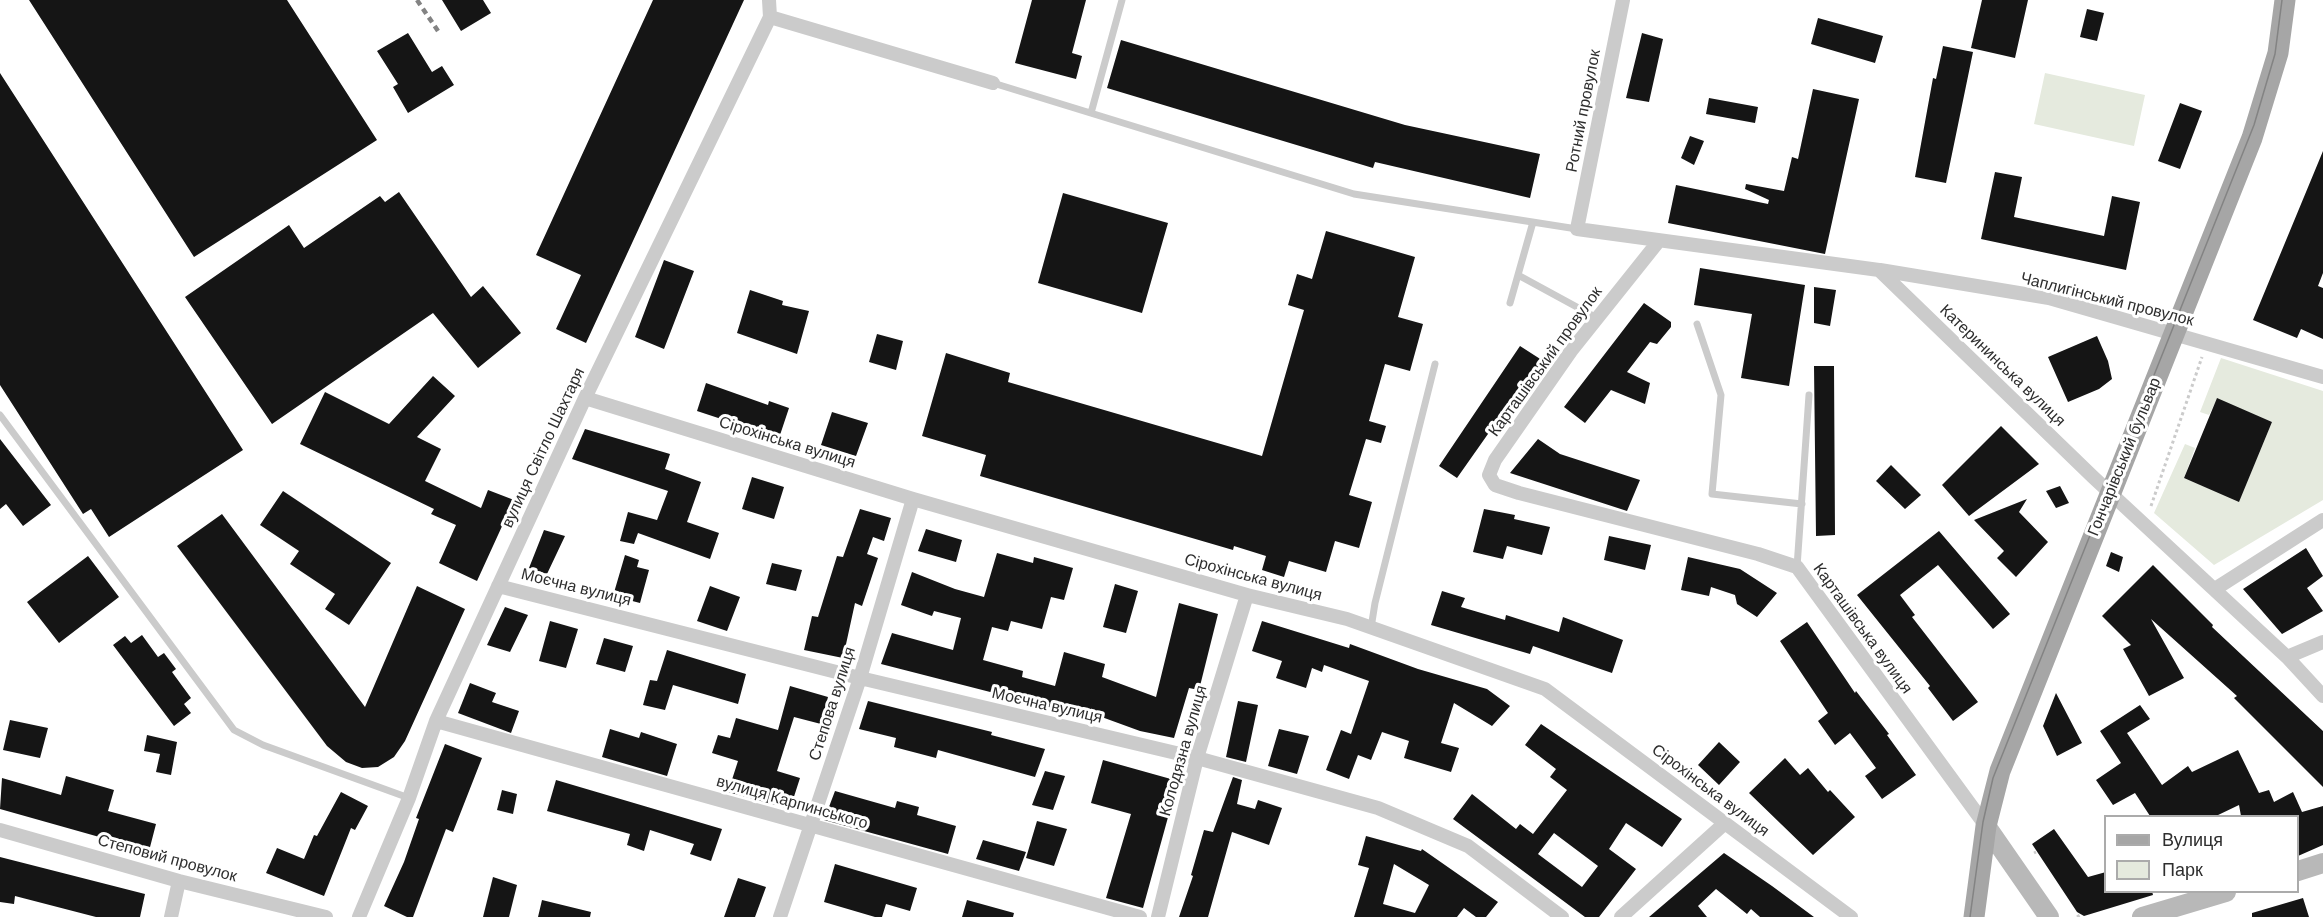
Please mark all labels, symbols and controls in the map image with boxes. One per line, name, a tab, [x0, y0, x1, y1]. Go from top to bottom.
street label: Ротний провулок	[1563, 48, 1605, 174]
street label: Чаплигінський провулок	[2018, 269, 2196, 331]
street label: Карташівський провулок	[1485, 283, 1607, 441]
street label: Катерининська вулиця	[1935, 301, 2069, 431]
street label: вулиця Світло Шахтаря	[498, 365, 590, 531]
street label: Гончарівський бульвар	[2084, 375, 2166, 539]
street label: Сірохінська вулиця	[716, 413, 858, 473]
street label: Сірохінська вулиця	[1182, 550, 1324, 606]
street label: Карташівська вулиця	[1808, 560, 1916, 698]
street label: Моєчна вулиця	[519, 565, 633, 611]
street label: Степова вулиця	[806, 645, 860, 763]
street label: Колодязна вулиця	[1156, 683, 1212, 819]
street label: Моєчна вулиця	[990, 684, 1104, 728]
street label: Сірохінська вулиця	[1648, 741, 1772, 841]
street label: вулиця Карпинського	[714, 772, 870, 834]
legend	[2104, 815, 2299, 893]
text: Вулиця	[2162, 828, 2223, 852]
street label: Степовий провулок	[95, 831, 239, 887]
text: Парк	[2162, 858, 2203, 882]

